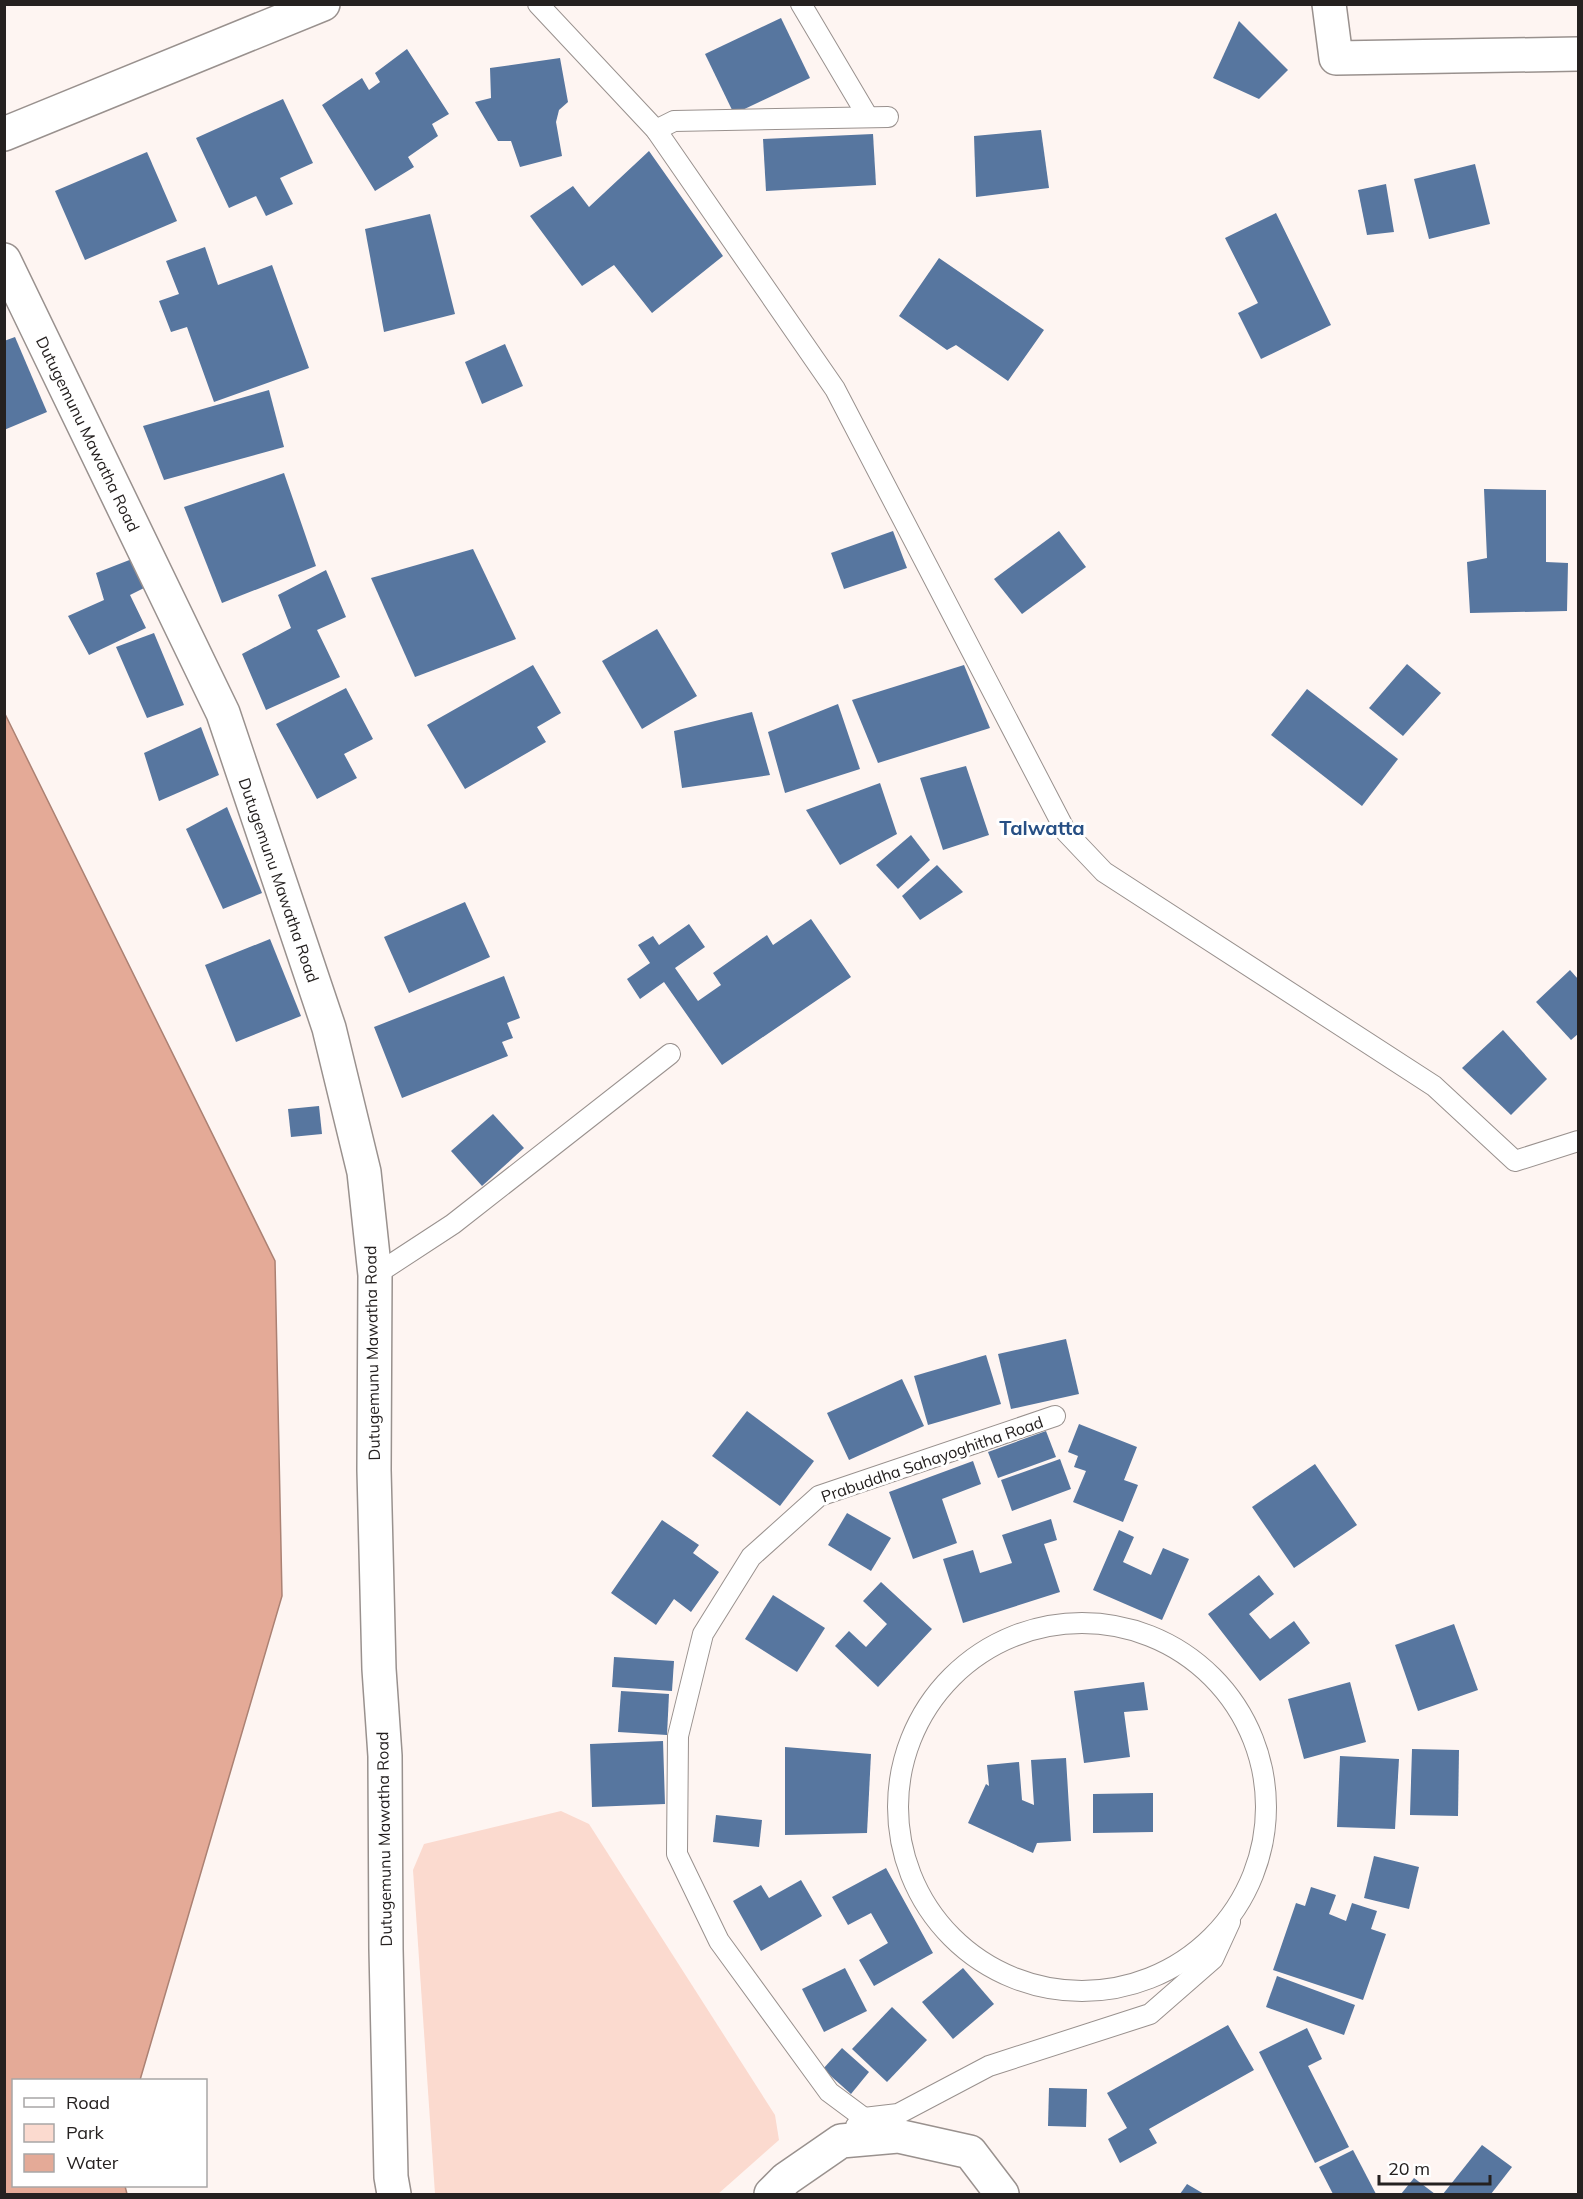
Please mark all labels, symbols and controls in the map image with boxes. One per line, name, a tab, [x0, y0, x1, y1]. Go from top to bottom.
street label: Dutugemunu Mawatha Road	[32, 333, 144, 535]
street label: Dutugemunu Mawatha Road	[235, 775, 323, 985]
district label: Talwatta	[999, 815, 1085, 840]
street label: Dutugemunu Mawatha Road	[360, 1245, 384, 1461]
street label: Prabuddha Sahayoghitha Road	[818, 1412, 1046, 1506]
street label: Dutugemunu Mawatha Road	[372, 1731, 396, 1947]
legend	[12, 2079, 207, 2187]
text: Road	[66, 2091, 110, 2114]
text: Park	[66, 2121, 105, 2144]
scale bar	[1379, 2148, 1490, 2186]
text: Water	[66, 2151, 119, 2174]
text: 20 m	[1388, 2157, 1430, 2180]

